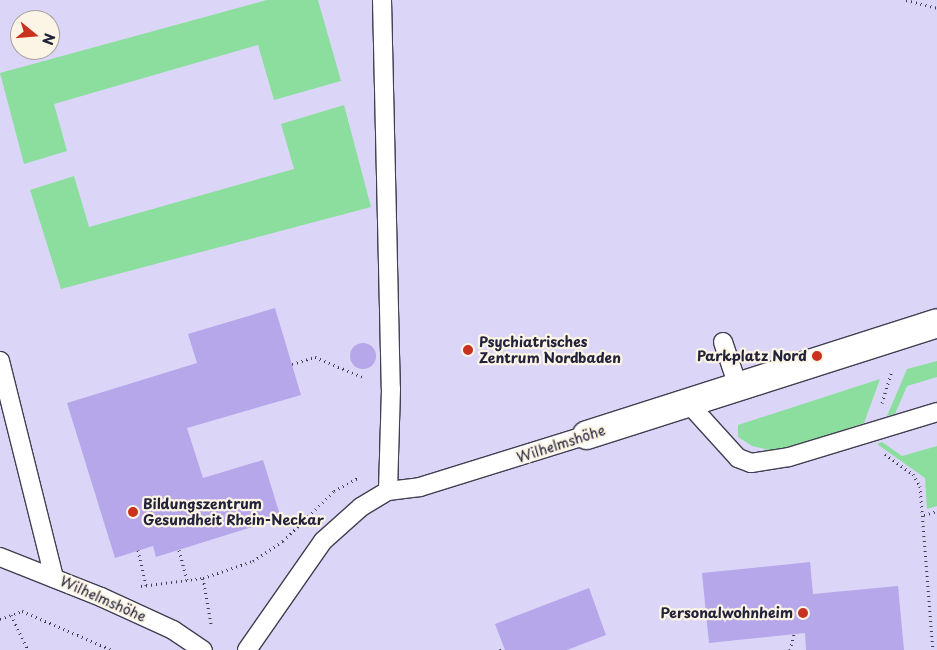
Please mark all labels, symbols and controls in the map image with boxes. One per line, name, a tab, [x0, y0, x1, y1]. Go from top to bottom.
north arrow	[10, 10, 60, 60]
text: N	[37, 31, 61, 48]
place label: Psychiatrisches Zentrum Nordbaden	[479, 334, 622, 367]
marker: Psychiatrisches Zentrum Nordbaden	[461, 343, 475, 357]
place label: Parkplatz Nord	[696, 348, 807, 364]
marker: Parkplatz Nord	[811, 350, 823, 362]
street label: Wilhelmshöhe	[515, 422, 607, 466]
place label: Bildungszentrum Gesundheit Rhein-Neckar	[143, 496, 325, 528]
marker: Bildungszentrum Gesundheit Rhein-Neckar	[127, 506, 139, 518]
street label: Wilhelmshöhe	[57, 573, 149, 625]
place label: Personalwohnheim	[660, 605, 793, 621]
marker: Personalwohnheim	[797, 607, 809, 619]

